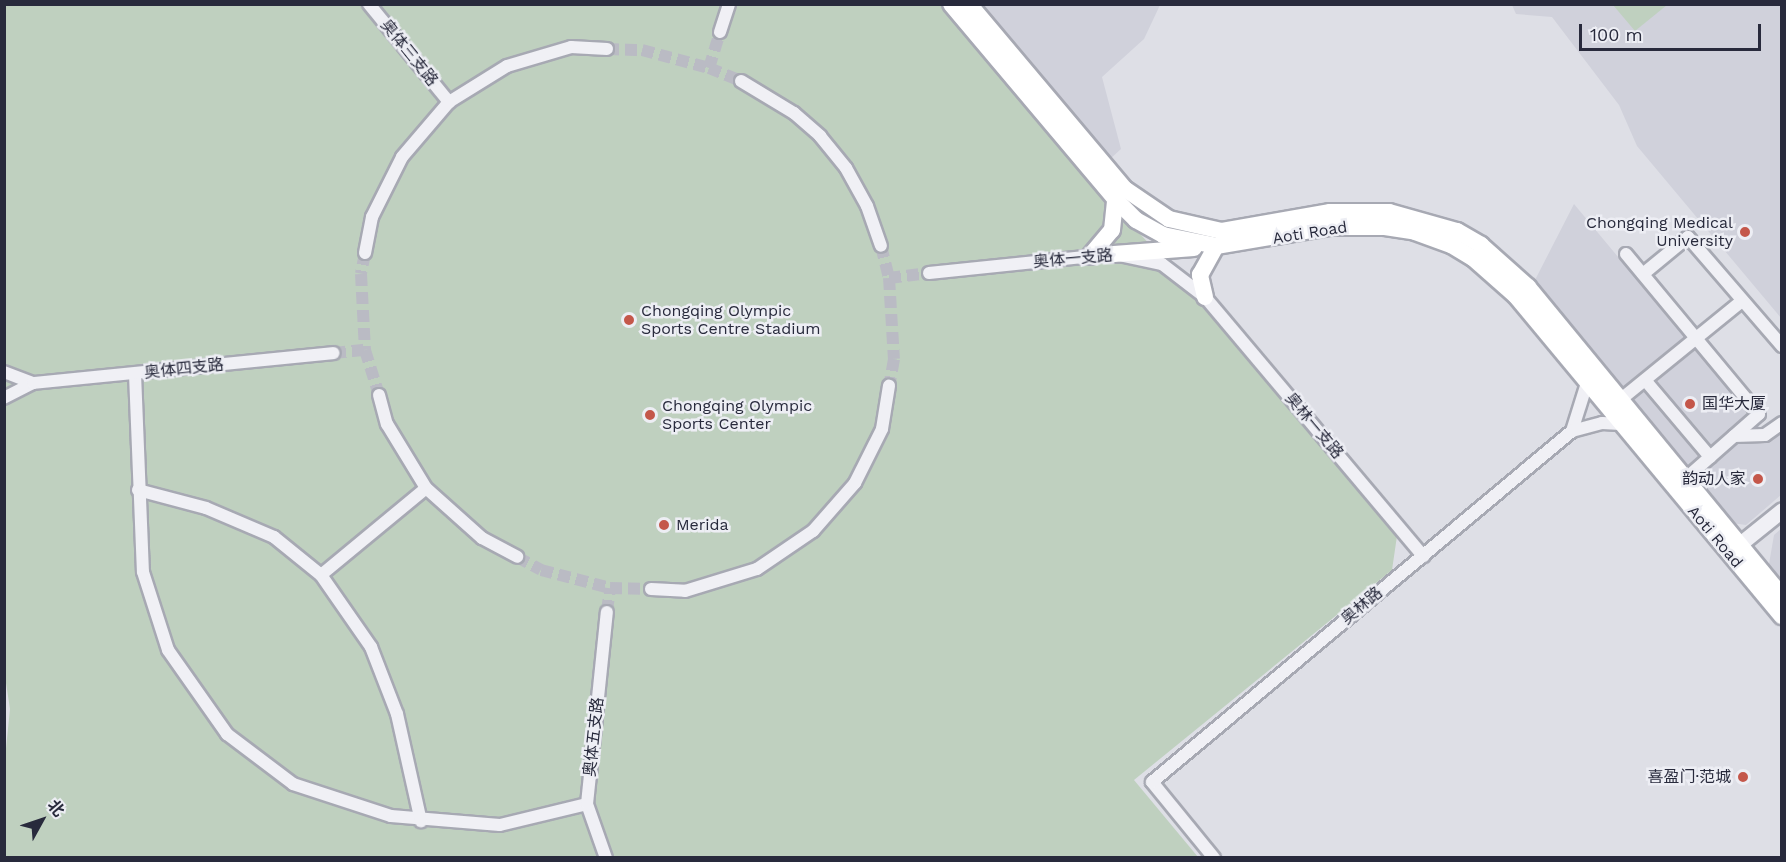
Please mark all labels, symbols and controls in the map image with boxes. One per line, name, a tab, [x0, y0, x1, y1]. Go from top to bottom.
scale bar	[1582, 12, 1764, 50]
street label: 奥体三支路	[376, 16, 442, 90]
text: 100 m	[1590, 24, 1643, 45]
place label: Chongqing Medical University	[1586, 213, 1733, 251]
street label: Aoti Road	[1271, 218, 1349, 248]
marker: Chongqing Medical University	[1738, 225, 1752, 239]
street label: 奥体一支路	[1032, 246, 1114, 272]
place label: Chongqing Olympic Sports Centre Stadium	[641, 301, 821, 339]
marker: Chongqing Olympic Sports Centre Stadium	[622, 313, 636, 327]
street label: 奥体四支路	[143, 355, 225, 383]
street label: 奥林一支路	[1281, 389, 1347, 463]
place label: 国华大厦	[1702, 394, 1766, 414]
place label: Chongqing Olympic Sports Center	[662, 396, 812, 434]
marker: 国华大厦	[1683, 397, 1697, 411]
marker: Chongqing Olympic Sports Center	[643, 408, 657, 422]
place label: 韵动人家	[1682, 469, 1746, 489]
marker: 韵动人家	[1751, 472, 1765, 486]
street label: Aoti Road	[1683, 502, 1747, 572]
place label: Merida	[676, 515, 729, 535]
marker: Merida	[657, 518, 671, 532]
street label: 奥林路	[1337, 583, 1387, 629]
street label: 奥体五支路	[580, 696, 608, 778]
place label: 喜盈门·范城	[1647, 767, 1731, 787]
marker: 喜盈门·范城	[1736, 770, 1750, 784]
north arrow	[12, 790, 72, 850]
text: 北	[44, 796, 69, 820]

